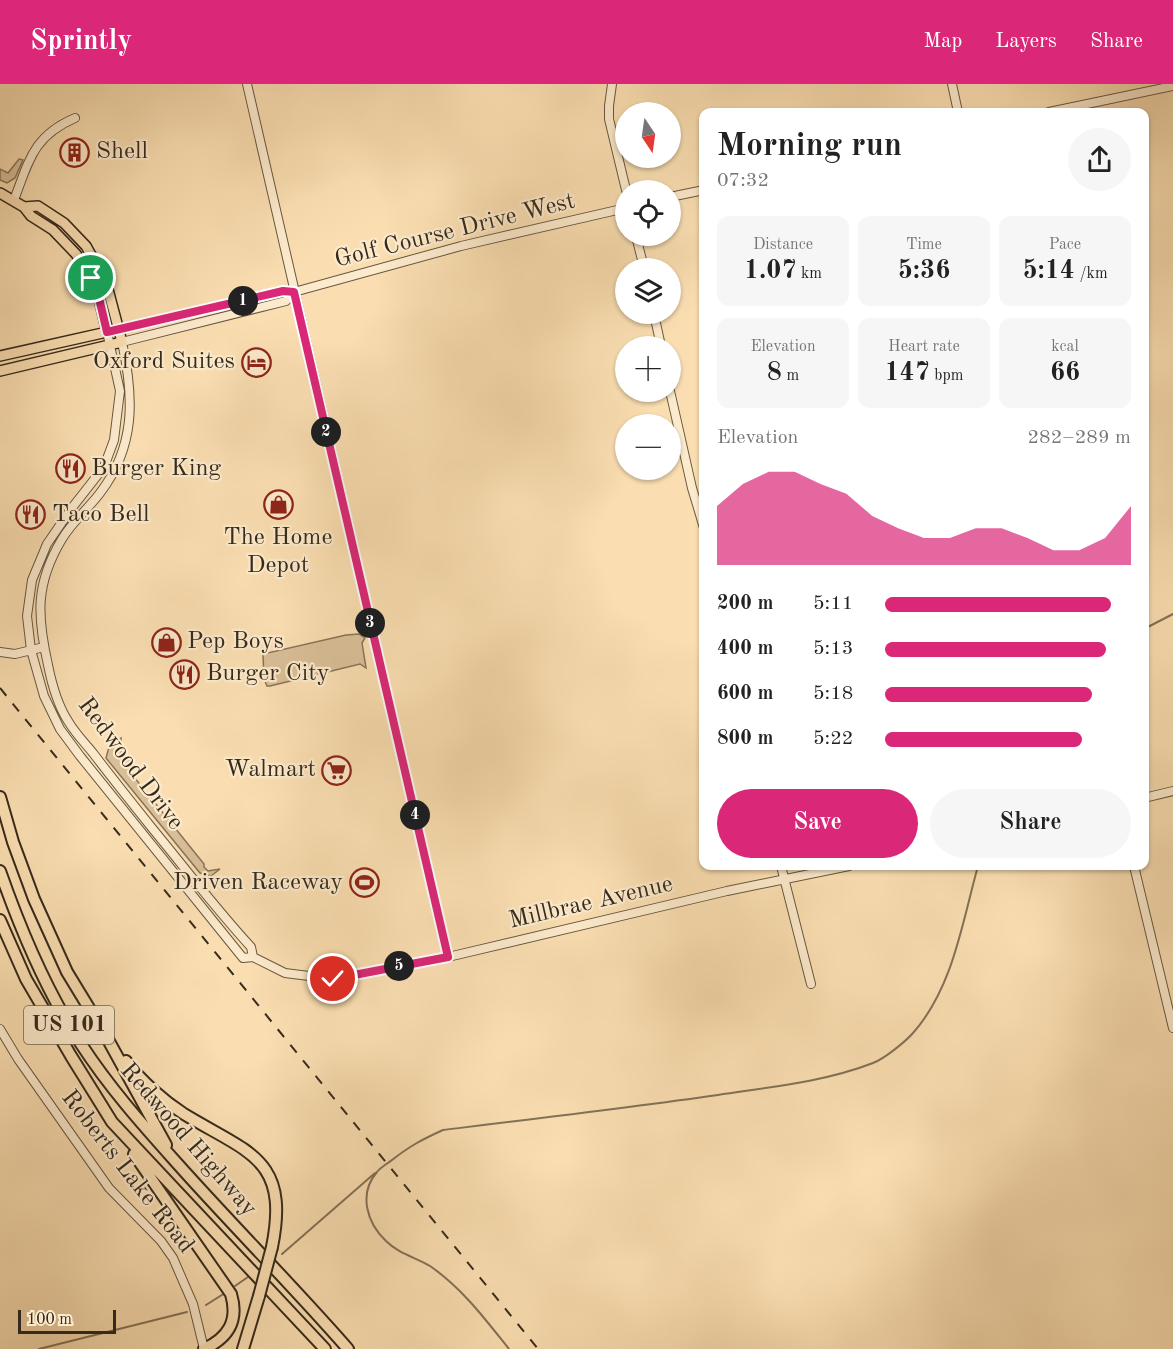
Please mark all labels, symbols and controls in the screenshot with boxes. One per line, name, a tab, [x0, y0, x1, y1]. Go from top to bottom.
text: Sprintly	[30, 28, 132, 56]
text: Map	[923, 31, 962, 52]
text: Layers	[995, 31, 1057, 52]
text: Share	[1090, 31, 1143, 52]
north arrow	[615, 102, 681, 168]
map controls	[615, 102, 681, 480]
button: share	[1068, 128, 1131, 191]
text: Morning run	[717, 130, 902, 163]
building icon: Shell	[59, 136, 91, 168]
place label: Shell	[96, 140, 148, 164]
text: 07:32	[717, 171, 769, 191]
button: locate	[615, 180, 681, 246]
street label: Golf Course Drive West	[332, 190, 578, 272]
text: Distance	[753, 237, 813, 253]
text: Time	[906, 237, 942, 253]
text: Pace	[1049, 237, 1081, 253]
pin	[65, 252, 116, 303]
button: layers	[615, 258, 681, 324]
text: 1.07	[744, 258, 797, 284]
text: 5:36	[898, 258, 950, 284]
text: 5:14	[1022, 258, 1075, 284]
icon: arrive	[74, 261, 107, 294]
text: km	[797, 266, 822, 282]
text: /km	[1075, 266, 1108, 282]
pin: 1	[228, 286, 258, 316]
text: 1	[238, 293, 248, 309]
button: +	[615, 336, 681, 402]
text: Elevation	[750, 339, 816, 355]
text: Heart rate	[888, 339, 960, 355]
text: kcal	[1051, 339, 1079, 355]
hotel icon: Oxford Suites	[240, 346, 272, 378]
place label: Oxford Suites	[93, 350, 235, 374]
text: 8	[767, 360, 782, 386]
text: 147	[885, 360, 930, 386]
text: 66	[1050, 360, 1080, 386]
text: m	[782, 368, 799, 384]
text: bpm	[930, 368, 963, 384]
button: −	[615, 414, 681, 480]
pin: 2	[311, 417, 341, 447]
text: 2	[321, 424, 331, 440]
text: Elevation	[717, 428, 798, 448]
text: 282–289 m	[1028, 428, 1131, 448]
restaurant icon: Burger King	[54, 453, 86, 485]
place label: Burger King	[91, 457, 221, 481]
shop icon: The Home Depot	[262, 489, 294, 521]
restaurant icon: Taco Bell	[15, 499, 47, 531]
place label: Taco Bell	[52, 503, 149, 527]
place label: The Home Depot	[224, 526, 332, 578]
text: 200 m	[717, 594, 773, 614]
text: 5:11	[813, 594, 853, 614]
pin: 3	[355, 608, 385, 638]
text: 3	[365, 615, 375, 631]
shop icon: Pep Boys	[150, 626, 182, 658]
place label: Pep Boys	[187, 630, 284, 654]
text: 400 m	[717, 639, 773, 659]
text: 5:13	[813, 639, 853, 659]
restaurant icon: Burger City	[169, 658, 201, 690]
place label: Burger City	[206, 662, 330, 686]
text: 600 m	[717, 684, 773, 704]
text: 5:18	[813, 684, 853, 704]
street label: Redwood Drive	[73, 693, 187, 835]
text: 800 m	[717, 729, 773, 749]
text: 5:22	[813, 729, 853, 749]
supermarket icon: Walmart	[321, 754, 353, 786]
place label: Walmart	[225, 758, 316, 782]
button: Save	[717, 789, 918, 858]
button: Share	[930, 789, 1131, 858]
pin: 4	[400, 800, 430, 830]
text: 4	[410, 807, 420, 823]
sports icon: Driven Raceway	[348, 867, 380, 899]
place label: Driven Raceway	[173, 871, 343, 895]
street label: Millbrae Avenue	[507, 872, 675, 934]
pin: 5	[384, 951, 414, 981]
pin	[307, 953, 358, 1004]
text: 5	[394, 958, 404, 974]
icon: check	[316, 962, 349, 995]
road number: US 101	[24, 1006, 114, 1044]
street label: Redwood Highway	[115, 1059, 261, 1222]
street label: Roberts Lake Road	[56, 1086, 198, 1258]
scale bar	[18, 1307, 116, 1334]
text: 100 m	[27, 1312, 72, 1328]

